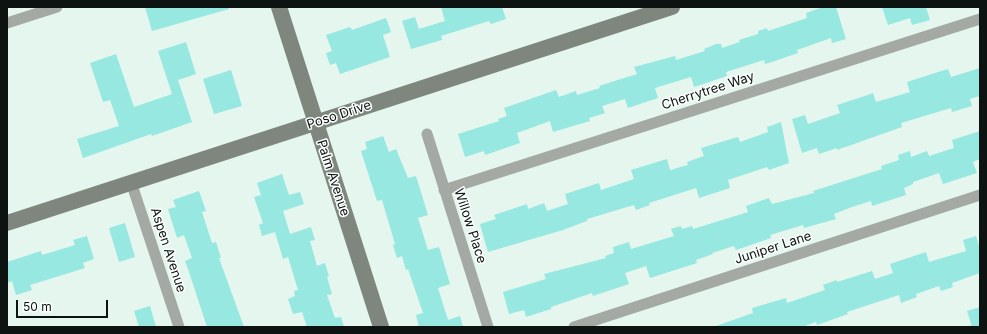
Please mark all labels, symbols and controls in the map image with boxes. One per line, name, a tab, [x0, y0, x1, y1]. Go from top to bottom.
street label: Cherrytree Way	[660, 69, 756, 113]
street label: Poso Drive	[305, 97, 373, 133]
street label: Palm Avenue	[313, 138, 353, 218]
street label: Willow Place	[451, 187, 489, 265]
street label: Aspen Avenue	[147, 206, 189, 294]
street label: Juniper Lane	[733, 228, 813, 268]
scale bar	[18, 292, 110, 318]
text: 50 m	[23, 299, 52, 314]

